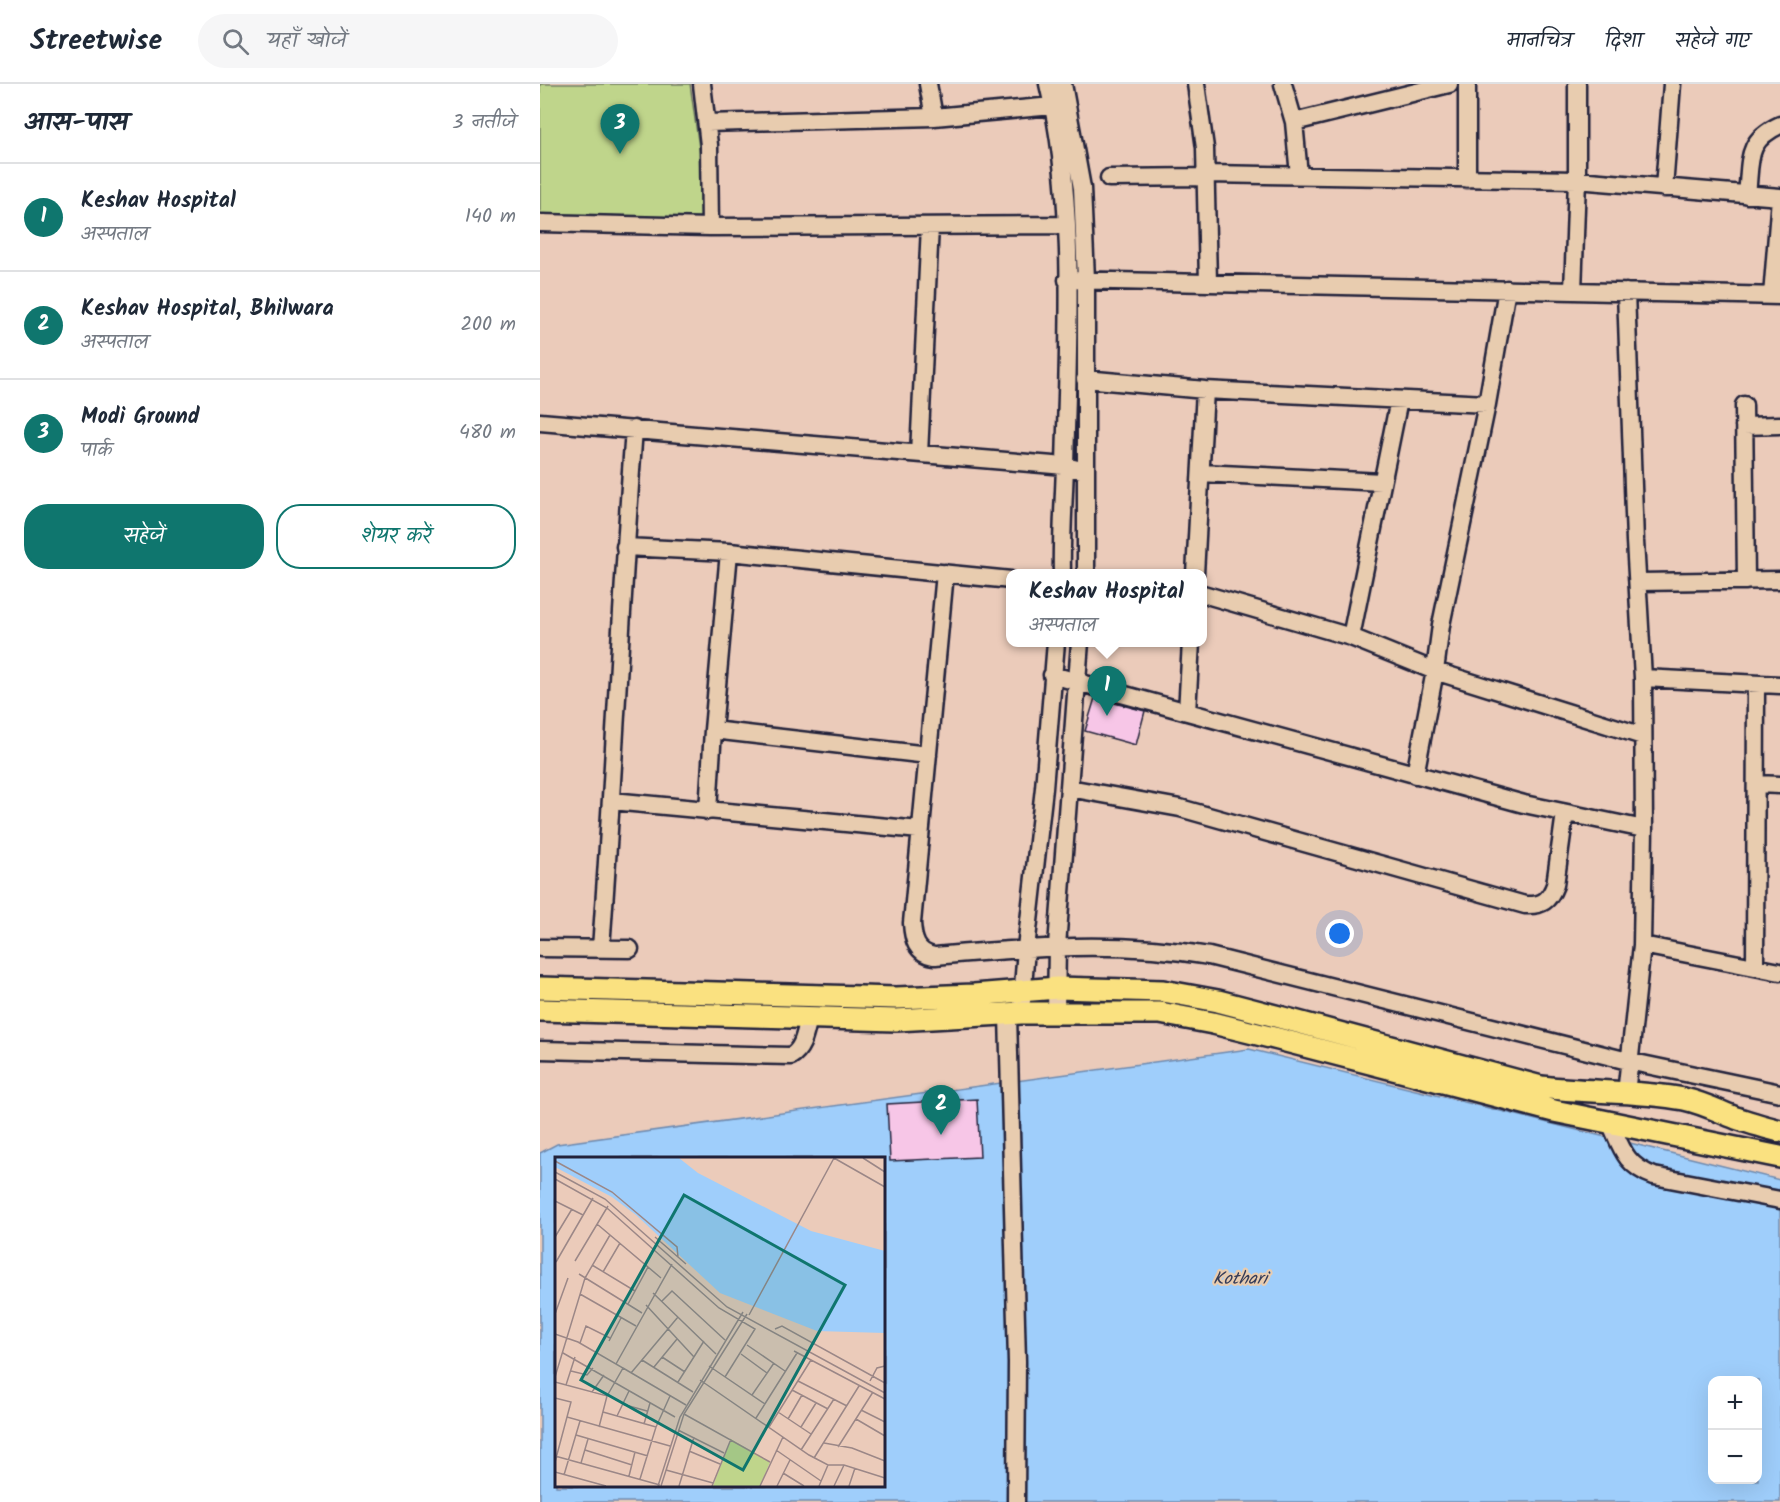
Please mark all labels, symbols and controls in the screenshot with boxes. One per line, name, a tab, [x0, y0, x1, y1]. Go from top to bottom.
search box	[198, 14, 618, 68]
text: Streetwise	[30, 19, 162, 64]
text: यहाँ खोजें	[267, 24, 346, 59]
icon: search	[219, 25, 252, 58]
text: मानचित्र	[1506, 25, 1572, 58]
text: दिशा	[1605, 25, 1642, 58]
text: सहेजे गए	[1675, 25, 1750, 58]
text: आस-पास	[24, 102, 128, 144]
pin: 3	[600, 104, 640, 154]
text: 3 नतीजे	[452, 107, 516, 139]
text: Keshav Hospital	[81, 184, 236, 219]
text: 1	[40, 201, 47, 233]
text: 140 m	[465, 201, 516, 233]
text: अस्पताल	[81, 219, 148, 251]
text: Keshav Hospital, Bhilwara	[81, 292, 334, 327]
text: 2	[38, 309, 49, 341]
text: 200 m	[460, 309, 516, 341]
text: अस्पताल	[81, 327, 148, 359]
text: Modi Ground	[81, 400, 200, 435]
text: 3	[38, 417, 49, 449]
text: 480 m	[459, 417, 516, 449]
text: पार्क	[81, 435, 113, 467]
button: सहेजें	[24, 504, 264, 569]
button: शेयर करें	[276, 504, 516, 569]
popup	[1006, 569, 1207, 647]
text: Keshav Hospital	[1029, 575, 1184, 610]
text: अस्पताल	[1029, 610, 1096, 642]
pin: 1	[1088, 666, 1126, 716]
your location	[1325, 919, 1354, 948]
pin: 2	[922, 1086, 960, 1135]
inset map	[555, 1157, 885, 1487]
water label: Kothari	[1213, 1265, 1271, 1294]
map controls	[1708, 1376, 1762, 1484]
button: +	[1708, 1376, 1762, 1430]
button: −	[1708, 1430, 1762, 1484]

